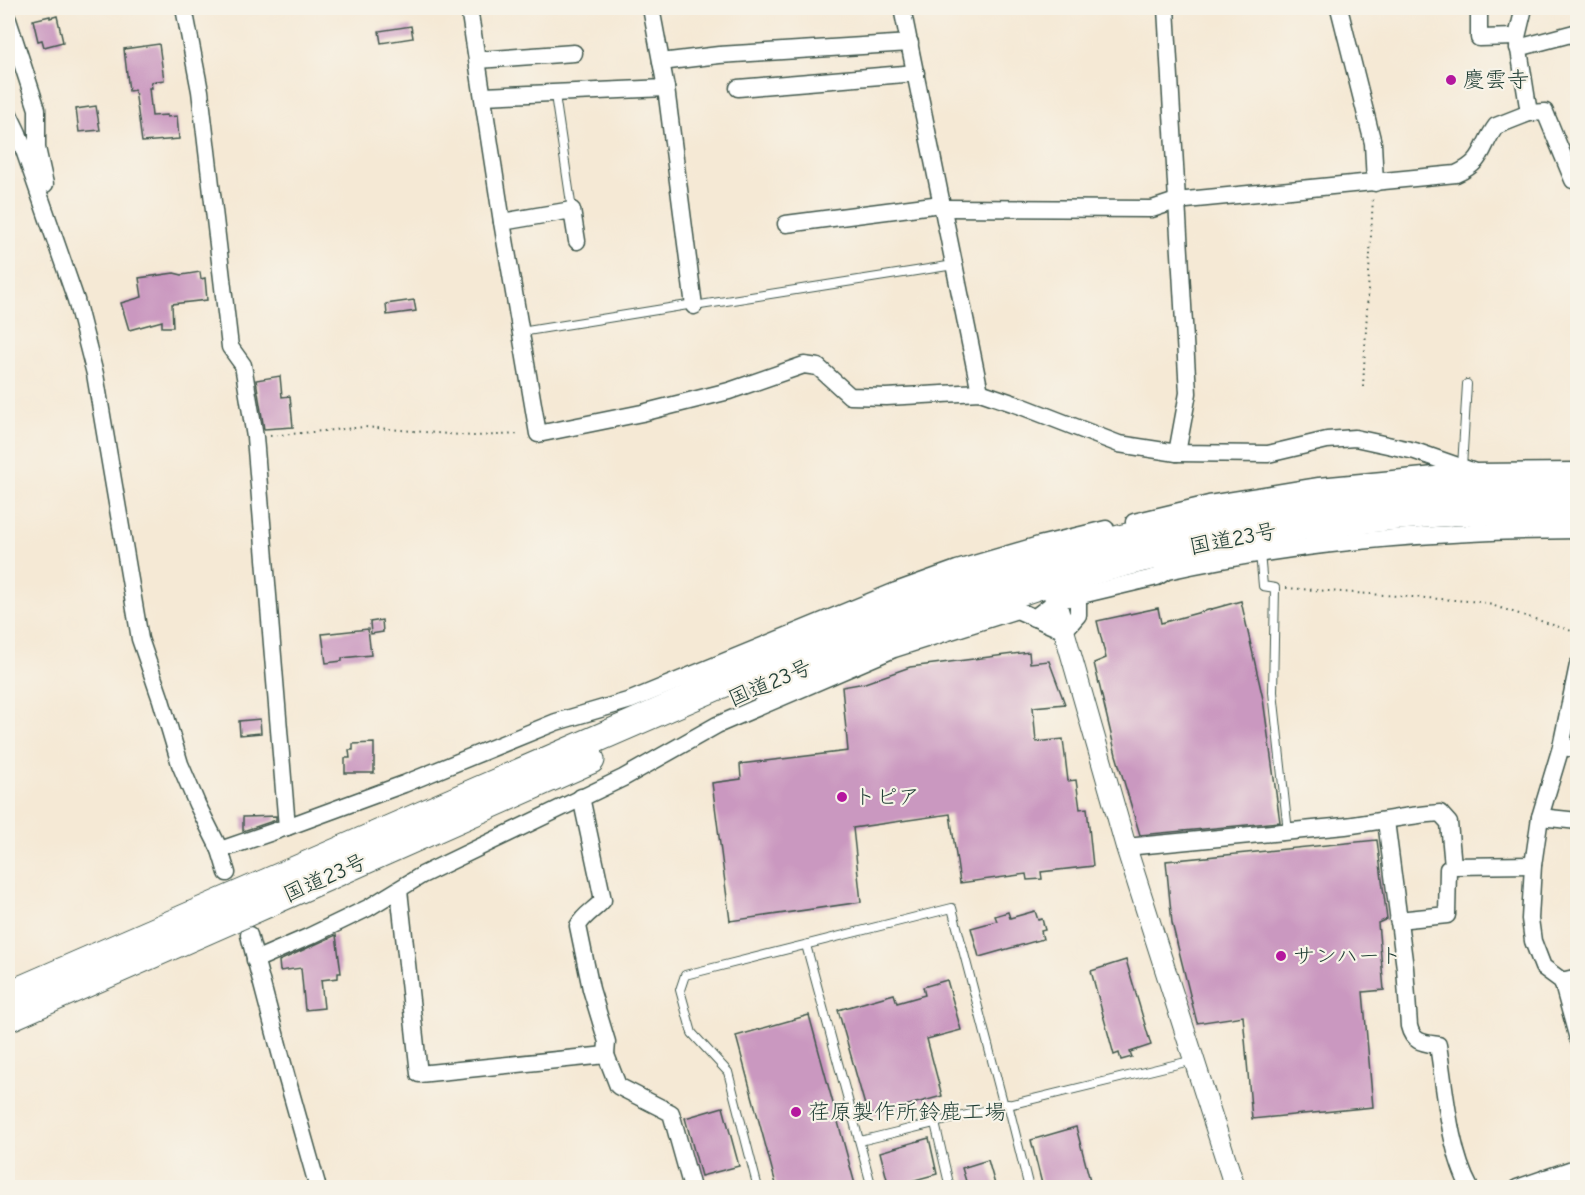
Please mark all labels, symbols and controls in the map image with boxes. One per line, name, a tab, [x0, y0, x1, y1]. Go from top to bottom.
place label: 慶雲寺	[1463, 67, 1529, 93]
marker: 慶雲寺	[1444, 73, 1458, 87]
street label: 国道23号	[1187, 518, 1279, 560]
street label: 国道23号	[724, 654, 816, 712]
place label: トピア	[854, 784, 920, 810]
marker: トピア	[835, 790, 849, 804]
street label: 国道23号	[279, 848, 371, 908]
place label: サンハート	[1293, 943, 1402, 969]
marker: サンハート	[1274, 949, 1288, 963]
place label: 荏原製作所鈴鹿工場	[808, 1099, 1006, 1125]
marker: 荏原製作所鈴鹿工場	[789, 1105, 803, 1119]

